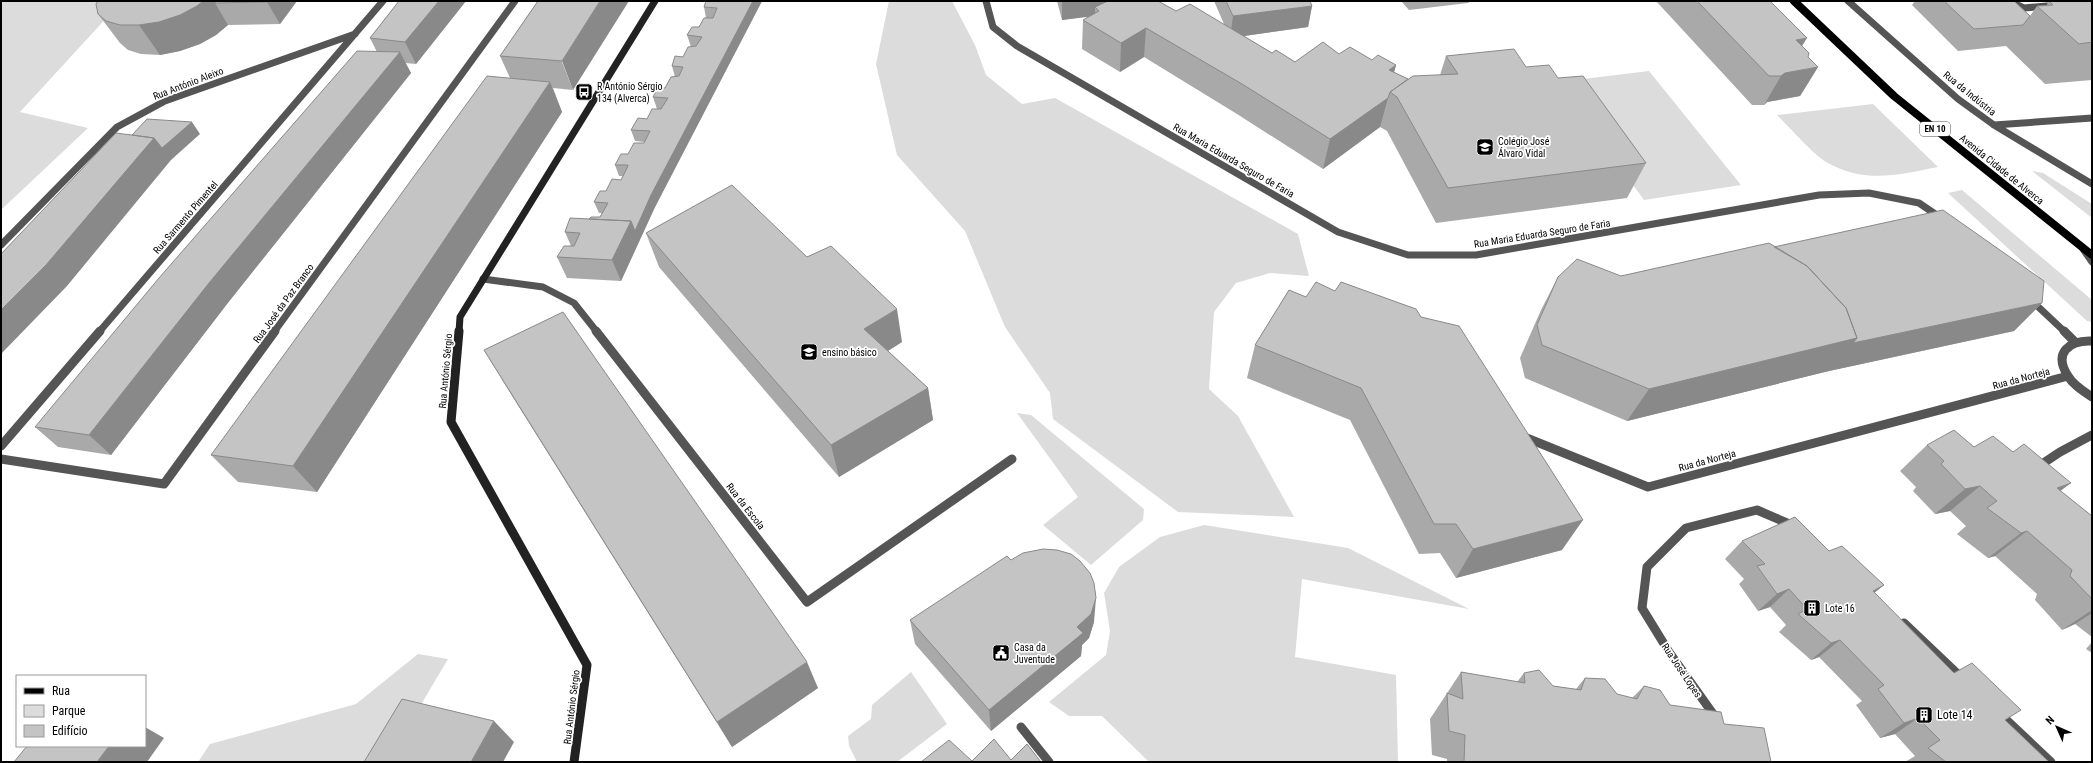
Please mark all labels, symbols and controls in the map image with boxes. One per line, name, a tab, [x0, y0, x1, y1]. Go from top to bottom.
street label: Rua António Aleixo	[151, 65, 225, 102]
street label: Rua da Indústria	[1941, 69, 1998, 118]
place label: R António Sérgio 134 (Alverca)	[597, 81, 663, 105]
bus stop icon: R António Sérgio 134 (Alverca)	[574, 82, 594, 102]
street label: Rua Maria Eduarda Seguro de Faria	[1171, 121, 1296, 200]
road number: EN 10	[1920, 122, 1950, 136]
street label: Avenida Cidade de Alverca	[1958, 132, 2046, 207]
place label: Colégio José Álvaro Vidal	[1498, 136, 1550, 159]
school or university icon: Colégio José Álvaro Vidal	[1475, 137, 1495, 157]
street label: Rua Sarmento Pimentel	[151, 179, 220, 256]
street label: Rua Maria Eduarda Seguro de Faria	[1473, 217, 1611, 250]
street label: Rua José da Paz Branco	[251, 262, 316, 345]
street label: Rua António Sérgio	[437, 333, 454, 409]
school or university icon: ensino básico	[799, 342, 819, 362]
place label: ensino básico	[822, 347, 877, 358]
street label: Rua da Norteja	[1991, 366, 2051, 391]
street label: Rua da Norteja	[1677, 448, 1737, 473]
street label: Rua da Escola	[724, 481, 767, 532]
building icon: Lote 16	[1802, 598, 1822, 618]
place label: Lote 16	[1825, 603, 1855, 614]
street label: Rua José Lopes	[1660, 641, 1704, 700]
place label: Casa da Juventude	[1014, 642, 1055, 665]
public building icon: Casa da Juventude	[991, 643, 1011, 663]
street label: Rua António Sérgio	[561, 669, 582, 745]
legend	[16, 675, 146, 747]
text: Rua	[52, 684, 70, 698]
text: Parque	[52, 704, 86, 718]
building icon: Lote 14	[1914, 705, 1934, 725]
north arrow	[2037, 707, 2077, 747]
place label: Lote 14	[1937, 708, 1973, 722]
text: N	[2043, 713, 2057, 727]
text: Edifício	[52, 724, 88, 738]

